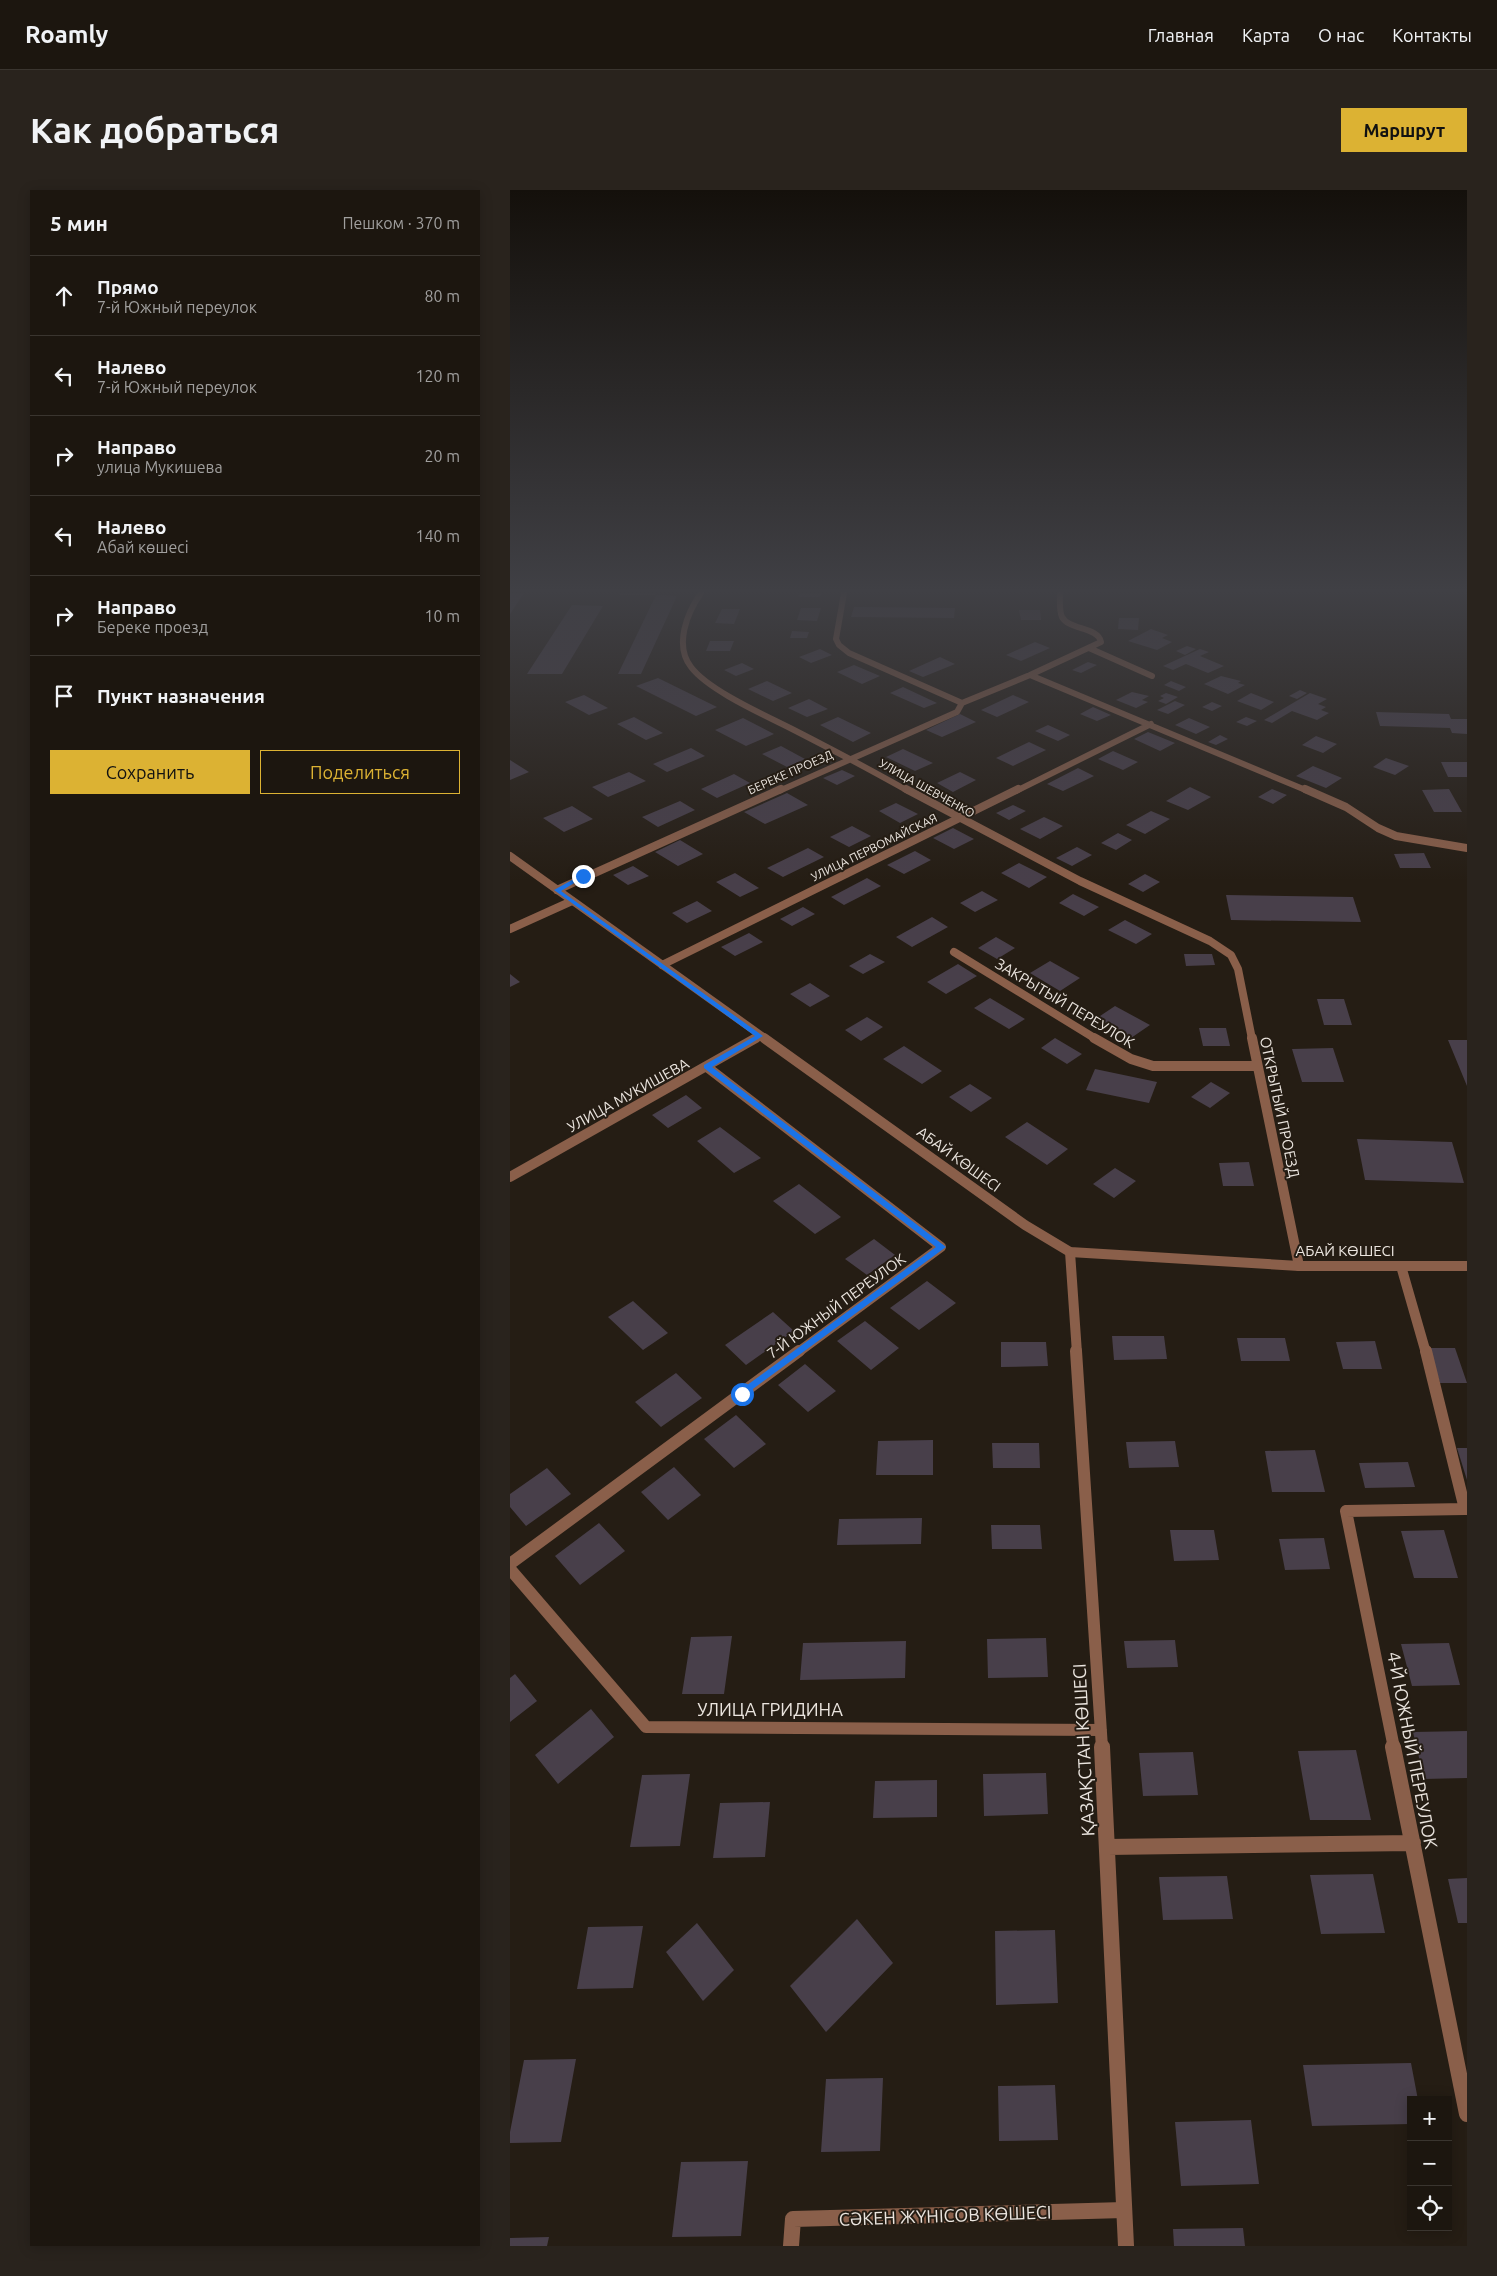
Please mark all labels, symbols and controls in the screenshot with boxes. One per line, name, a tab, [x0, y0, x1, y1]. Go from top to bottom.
text: Roamly	[25, 21, 108, 48]
text: Главная	[1148, 25, 1214, 45]
text: Карта	[1242, 25, 1290, 45]
text: О нас	[1318, 25, 1364, 45]
text: Контакты	[1392, 25, 1472, 45]
button: Маршрут	[1341, 108, 1467, 152]
text: Как добраться	[30, 110, 279, 150]
text: 5 мин	[50, 211, 108, 235]
text: Пешком · 370 m	[342, 214, 460, 232]
text: Прямо	[97, 276, 159, 298]
icon: ahead	[50, 282, 78, 310]
text: 80 m	[424, 287, 460, 305]
text: 7-й Южный переулок	[97, 298, 257, 316]
text: Налево	[97, 356, 166, 378]
icon: left	[50, 362, 78, 390]
text: 120 m	[415, 367, 460, 385]
text: 7-й Южный переулок	[97, 378, 257, 396]
text: Направо	[97, 436, 177, 458]
icon: right	[50, 442, 78, 470]
text: 20 m	[424, 447, 460, 465]
text: улица Мукишева	[97, 458, 223, 476]
text: Налево	[97, 516, 166, 538]
icon: left	[50, 522, 78, 550]
text: 140 m	[415, 527, 460, 545]
text: Абай көшесі	[97, 538, 189, 556]
text: Направо	[97, 596, 177, 618]
icon: right	[50, 602, 78, 630]
text: 10 m	[424, 607, 460, 625]
text: Береке проезд	[97, 618, 208, 636]
icon: arrive	[50, 682, 78, 710]
text: Пункт назначения	[97, 685, 265, 707]
street label: БЕРЕКЕ ПРОЕЗД	[746, 747, 834, 797]
button: Сохранить	[50, 750, 250, 794]
button: Поделиться	[260, 750, 460, 794]
street label: УЛИЦА ШЕВЧЕНКО	[877, 756, 977, 820]
street label: УЛИЦА ПЕРВОМАЙСКАЯ	[809, 811, 939, 883]
route end	[572, 865, 595, 888]
street label: ЗАКРЫТЫЙ ПЕРЕУЛОК	[992, 955, 1138, 1051]
street label: ОТКРЫТЫЙ ПРОЕЗД	[1257, 1035, 1303, 1179]
street label: УЛИЦА МУКИШЕВА	[564, 1054, 692, 1135]
street label: АБАЙ КӨШЕСІ	[914, 1123, 1004, 1195]
street label: АБАЙ КӨШЕСІ	[1295, 1242, 1395, 1259]
street label: 7-Й ЮЖНЫЙ ПЕРЕУЛОК	[763, 1250, 909, 1362]
route start	[731, 1383, 754, 1406]
street label: 4-Й ЮЖНЫЙ ПЕРЕУЛОК	[1384, 1650, 1442, 1850]
street label: ҚАЗАҚСТАН КӨШЕСІ	[1068, 1663, 1098, 1837]
street label: УЛИЦА ГРИДИНА	[697, 1699, 843, 1719]
map controls	[1407, 2096, 1452, 2231]
button: +	[1407, 2096, 1452, 2141]
button: −	[1407, 2141, 1452, 2186]
button: locate	[1407, 2186, 1452, 2231]
street label: СӘКЕН ЖҮНІСОВ КӨШЕСІ	[838, 2201, 1052, 2229]

